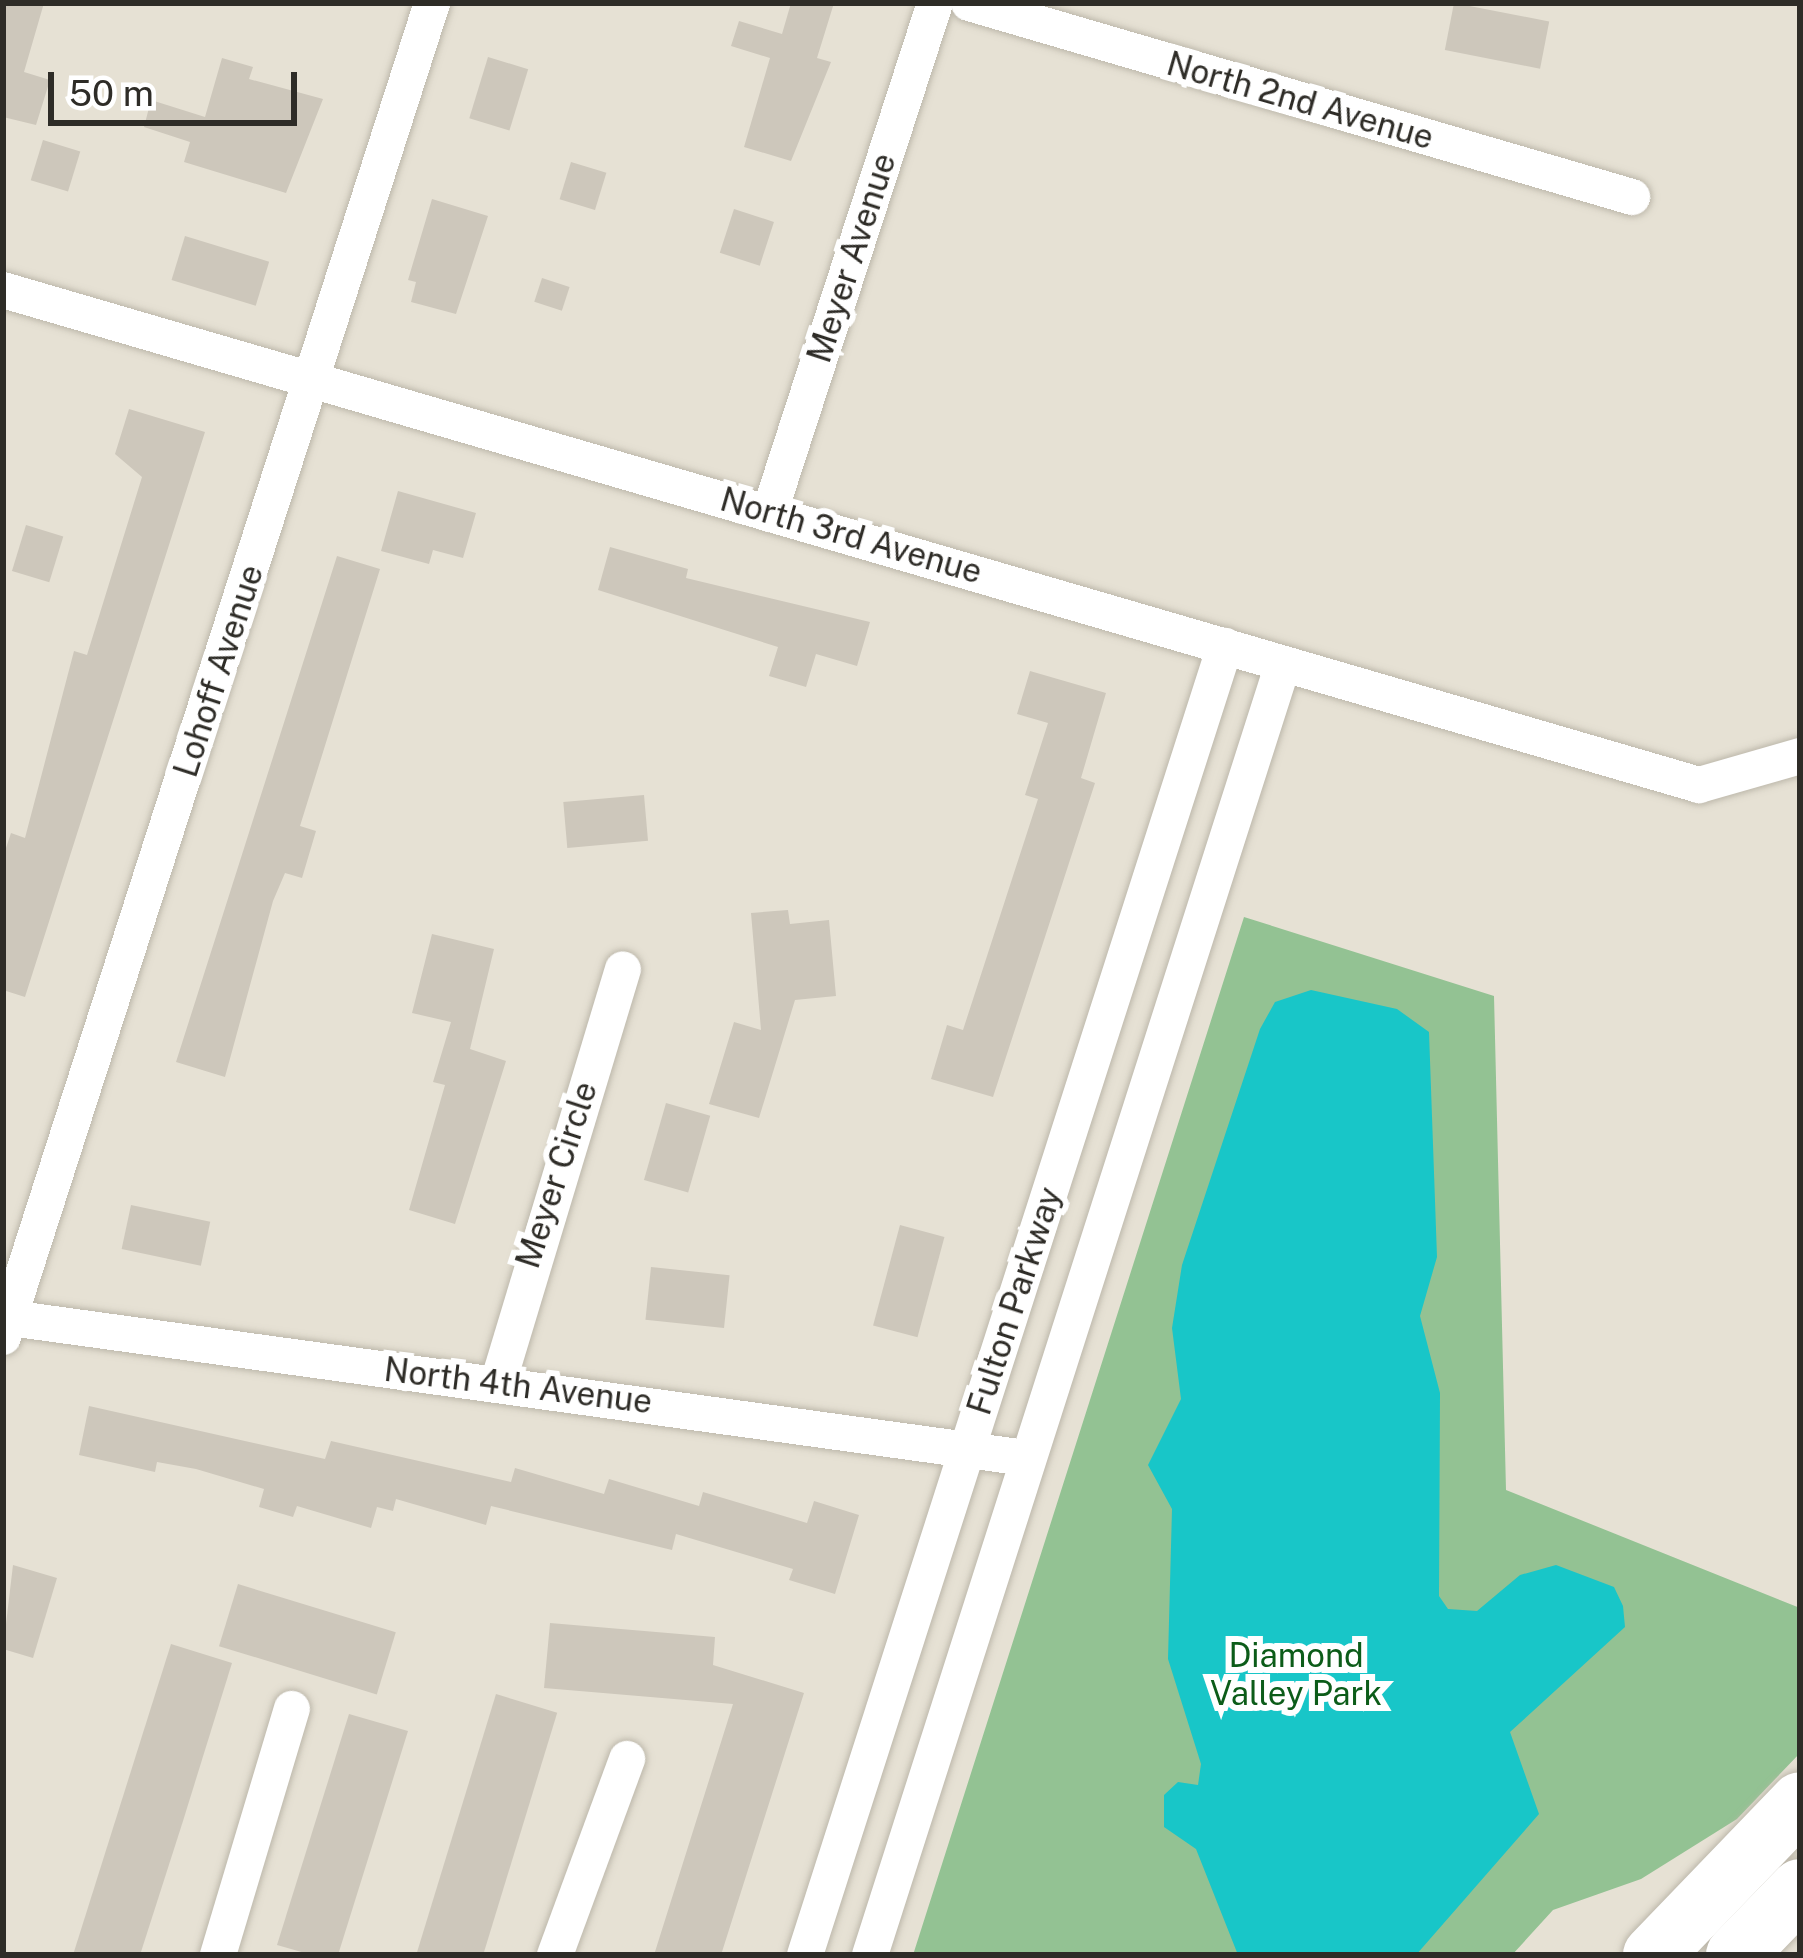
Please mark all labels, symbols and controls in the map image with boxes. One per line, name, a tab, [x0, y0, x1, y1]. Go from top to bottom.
street label: North 2nd Avenue	[1162, 44, 1438, 158]
scale bar	[54, 48, 303, 122]
text: 50 m	[69, 72, 154, 114]
street label: Meyer Avenue	[800, 148, 904, 368]
street label: North 3rd Avenue	[716, 480, 986, 592]
street label: Lohoff Avenue	[166, 560, 272, 782]
street label: Meyer Circle	[508, 1077, 606, 1273]
street label: Fulton Parkway	[960, 1182, 1070, 1420]
street label: North 4th Avenue	[382, 1350, 654, 1422]
park label: Diamond Valley Park	[1210, 1636, 1382, 1714]

